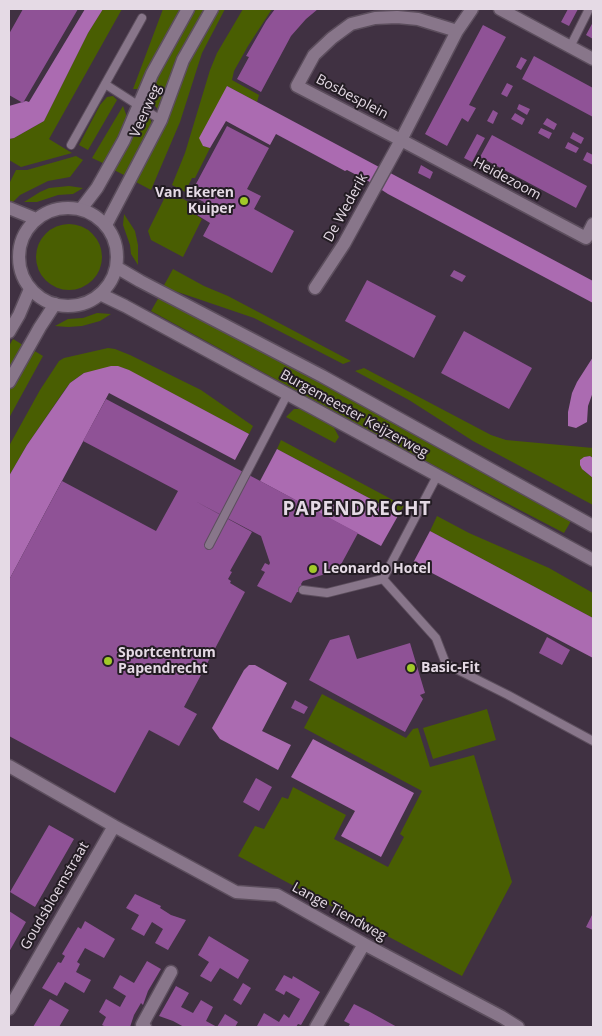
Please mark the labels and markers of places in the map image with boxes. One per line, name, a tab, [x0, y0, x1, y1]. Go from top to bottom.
place label: Van Ekeren Kuiper	[155, 185, 234, 218]
marker: Van Ekeren Kuiper	[238, 195, 250, 207]
place label: Leonardo Hotel	[323, 561, 431, 577]
marker: Leonardo Hotel	[307, 563, 319, 575]
place label: Sportcentrum Papendrecht	[118, 645, 216, 678]
marker: Sportcentrum Papendrecht	[102, 655, 114, 667]
place label: Basic-Fit	[421, 660, 480, 676]
marker: Basic-Fit	[405, 662, 417, 674]

